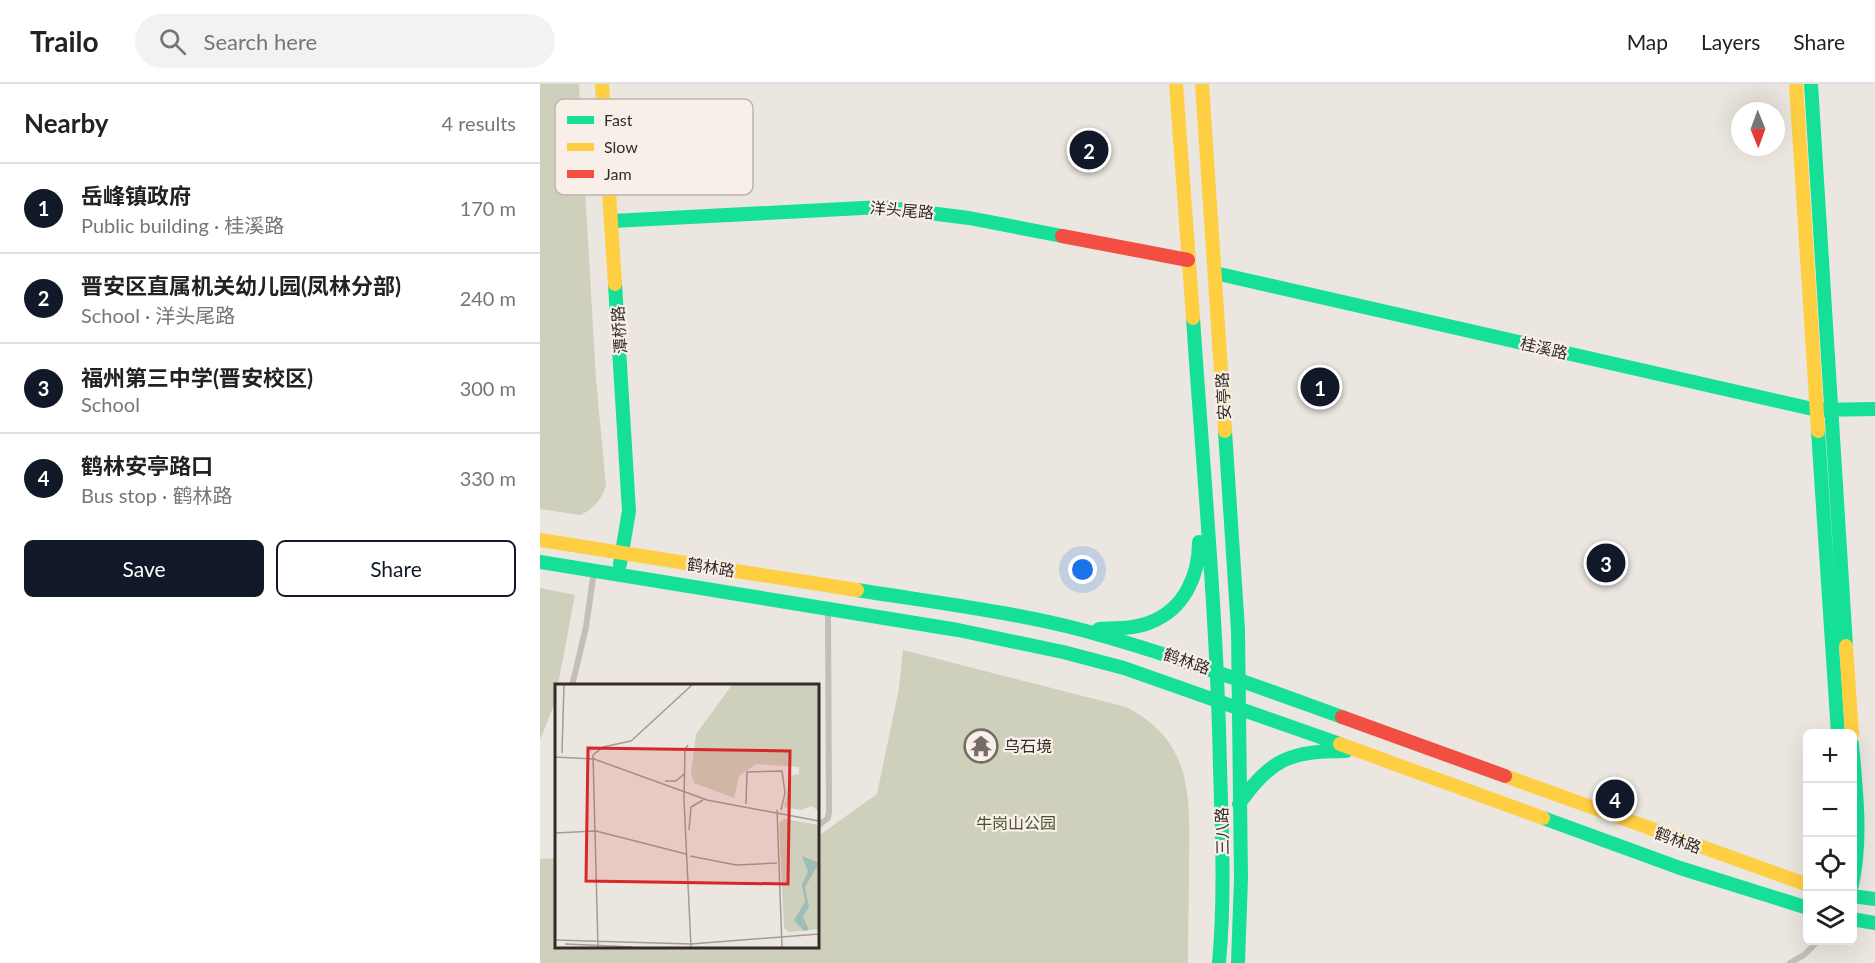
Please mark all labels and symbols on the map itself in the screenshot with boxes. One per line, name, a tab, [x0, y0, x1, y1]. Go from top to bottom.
legend	[555, 99, 753, 195]
north arrow	[1731, 102, 1785, 156]
text: Fast	[604, 110, 633, 129]
pin: 2	[1070, 128, 1108, 172]
text: Slow	[604, 137, 638, 156]
text: Jam	[604, 164, 632, 183]
street label: 洋头尾路	[869, 197, 935, 222]
street label: 潭桥路	[607, 305, 630, 355]
street label: 桂溪路	[1519, 333, 1570, 362]
pin: 1	[1300, 364, 1340, 410]
street label: 安亭路	[1212, 372, 1233, 420]
pin: 3	[1586, 540, 1626, 586]
street label: 鹤林路	[686, 553, 736, 580]
your location	[1068, 555, 1097, 584]
street label: 鹤林路	[1161, 644, 1213, 677]
inset map	[555, 684, 819, 948]
temple icon: 乌石境	[963, 728, 999, 764]
place label: 乌石境	[1004, 736, 1052, 755]
pin: 4	[1596, 776, 1634, 822]
street label: 三八路	[1212, 807, 1231, 855]
park label: 牛岗山公园	[976, 813, 1056, 832]
street label: 鹤林路	[1652, 822, 1704, 857]

